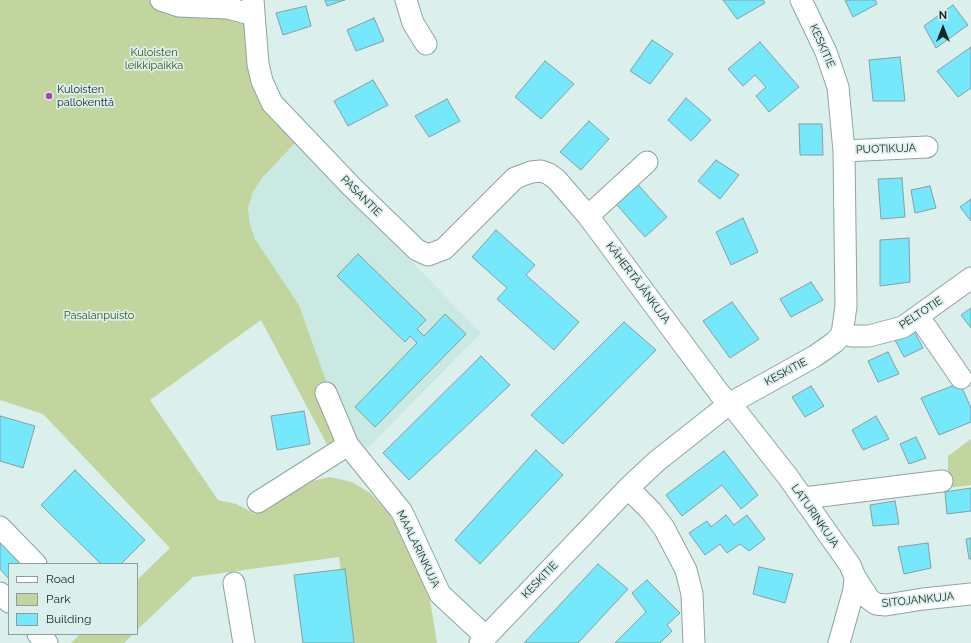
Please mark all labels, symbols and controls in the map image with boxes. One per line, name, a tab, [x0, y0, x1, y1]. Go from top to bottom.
north arrow	[923, 8, 963, 48]
text: N	[939, 9, 947, 22]
street label: KESKITIE	[807, 22, 837, 70]
park label: Kuloisten leikkipaikka	[125, 46, 183, 72]
place label: Kuloisten pallokenttä	[57, 83, 114, 109]
marker: Kuloisten pallokenttä	[44, 91, 54, 101]
street label: PUOTIKUJA	[856, 141, 916, 157]
street label: PASANTIE	[338, 173, 384, 219]
street label: KÄHERTÄJÄNKUJA	[603, 240, 673, 326]
street label: PELTOTIE	[897, 294, 945, 332]
park label: Pasalanpuisto	[64, 309, 134, 323]
street label: KESKITIE	[762, 355, 810, 389]
street label: LATURINKUJA	[788, 482, 842, 550]
street label: MAALARINKUJA	[394, 508, 442, 590]
street label: KESKITIE	[519, 559, 561, 601]
legend	[8, 563, 138, 635]
text: Road	[46, 572, 75, 586]
street label: SITOJANKUJA	[881, 590, 955, 610]
text: Park	[46, 592, 71, 606]
text: Building	[46, 612, 92, 626]

